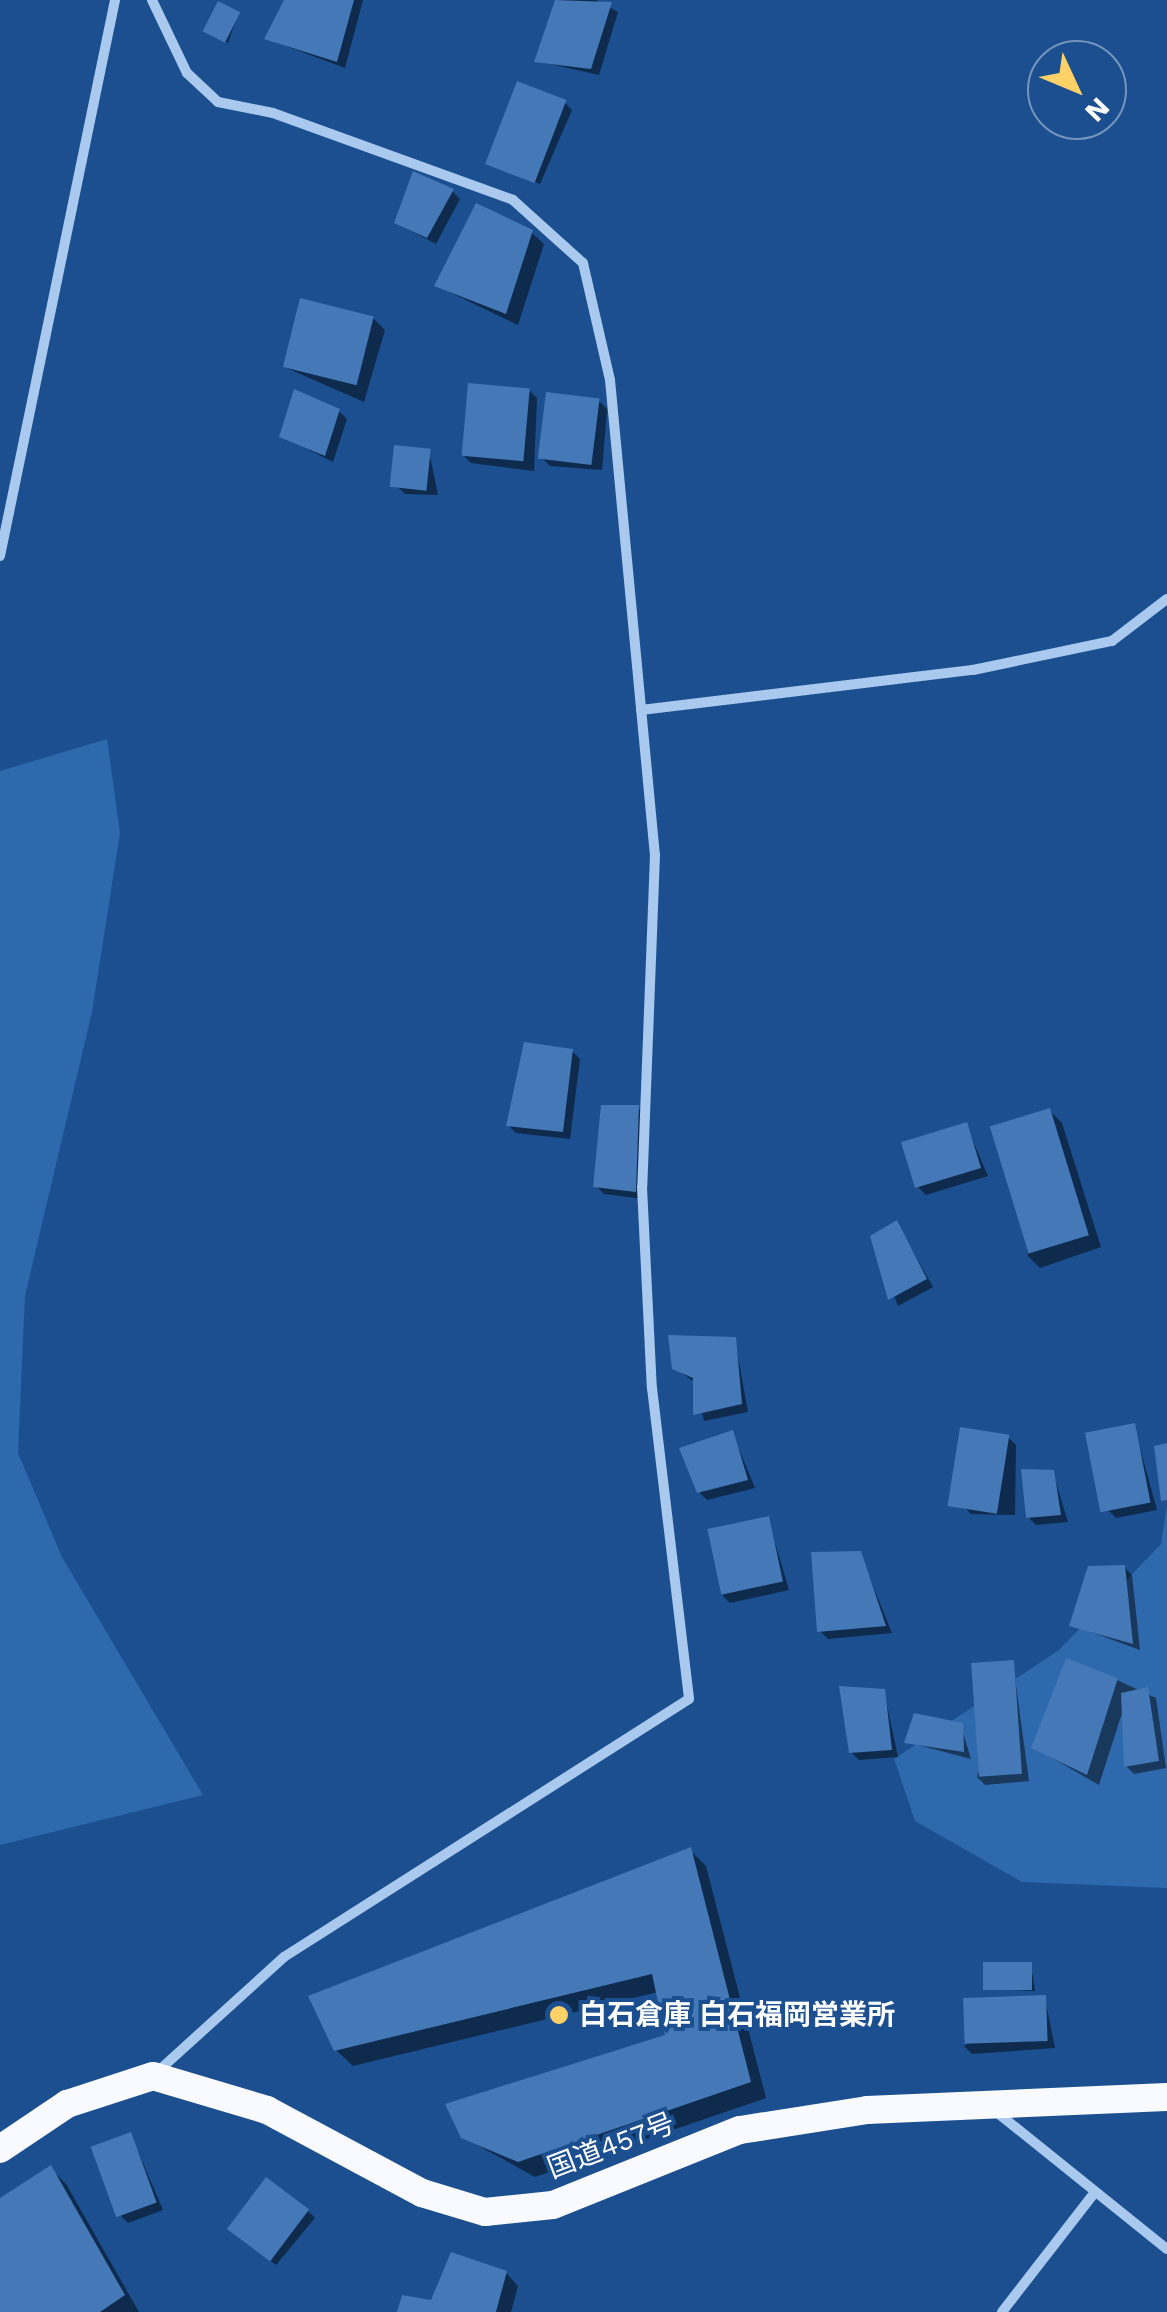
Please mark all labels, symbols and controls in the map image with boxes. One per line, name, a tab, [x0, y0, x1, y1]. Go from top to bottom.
north arrow	[1027, 40, 1127, 140]
text: N	[1078, 91, 1117, 129]
place label: 白石倉庫 白石福岡営業所	[579, 1998, 895, 2032]
marker: 白石倉庫 白石福岡営業所	[548, 2004, 570, 2026]
street label: 国道457号	[543, 2106, 679, 2186]

